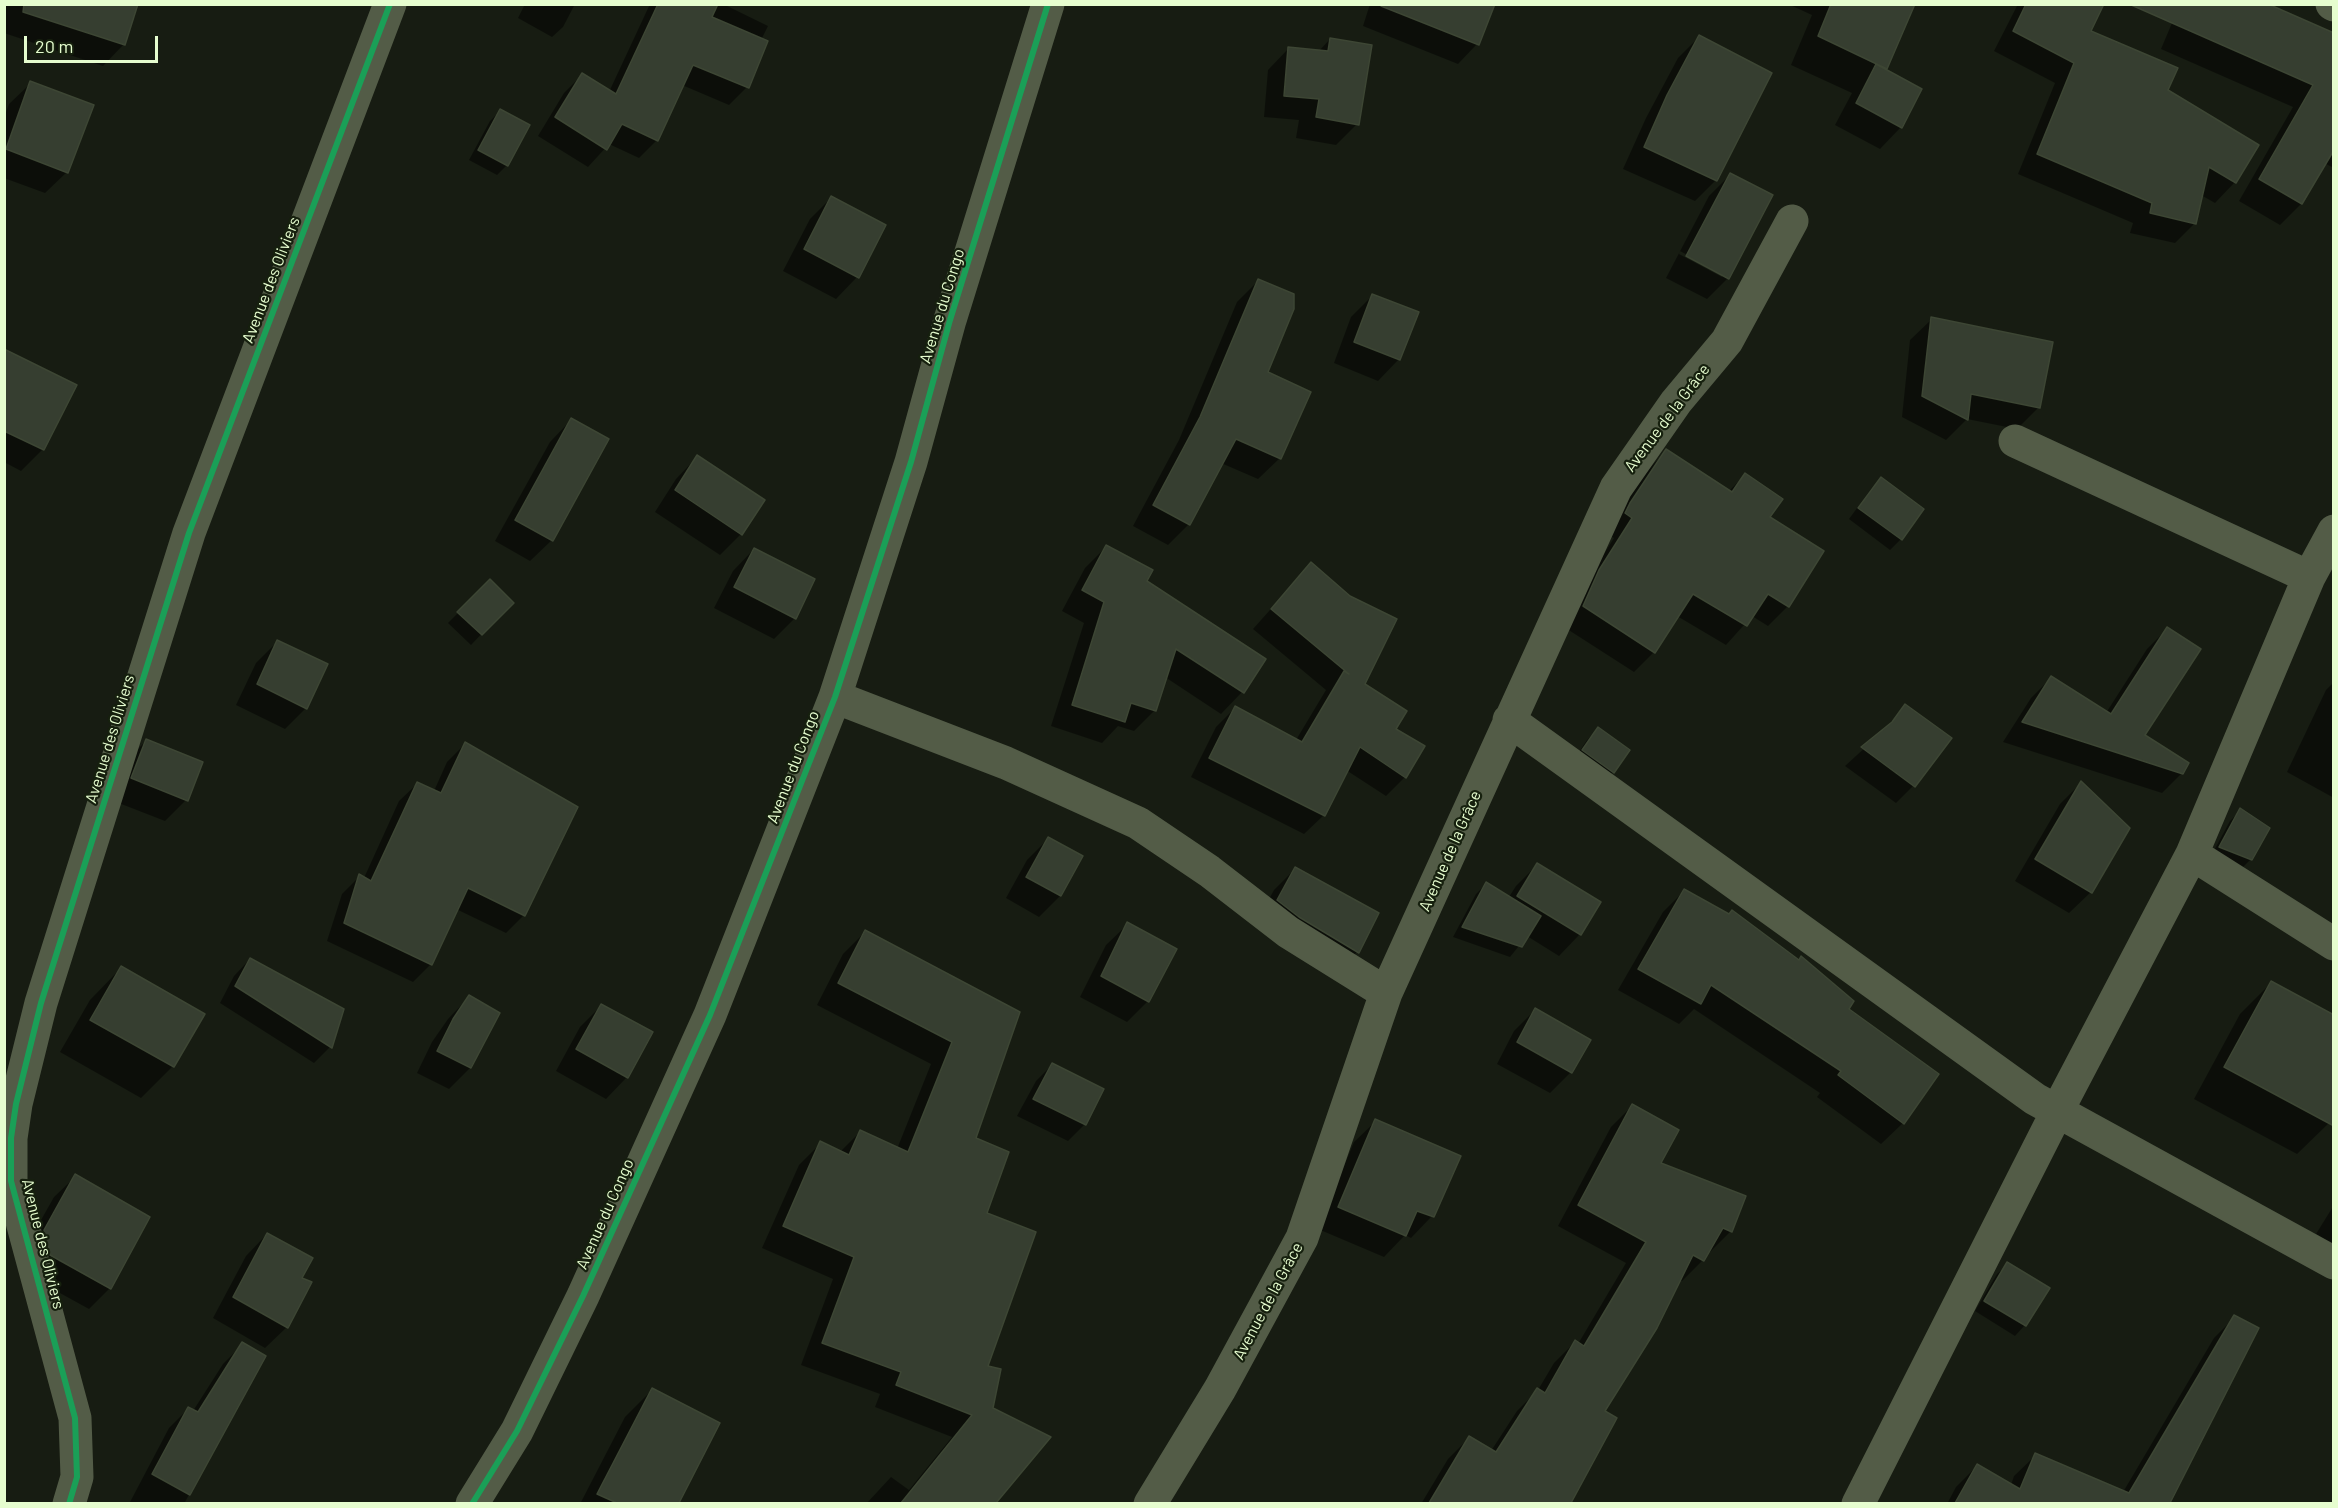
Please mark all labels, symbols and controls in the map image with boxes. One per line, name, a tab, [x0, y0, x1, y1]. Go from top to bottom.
scale bar	[27, 24, 160, 62]
text: 20 m	[35, 35, 73, 57]
street label: Avenue des Oliviers	[238, 214, 304, 346]
street label: Avenue du Congo	[915, 246, 969, 366]
street label: Avenue de la Grâce	[1620, 360, 1714, 476]
street label: Avenue des Oliviers	[81, 672, 139, 806]
street label: Avenue du Congo	[763, 708, 823, 826]
street label: Avenue de la Grâce	[1415, 788, 1485, 914]
street label: Avenue du Congo	[572, 1156, 638, 1272]
street label: Avenue des Oliviers	[18, 1177, 68, 1311]
street label: Avenue de la Grâce	[1229, 1239, 1307, 1363]

